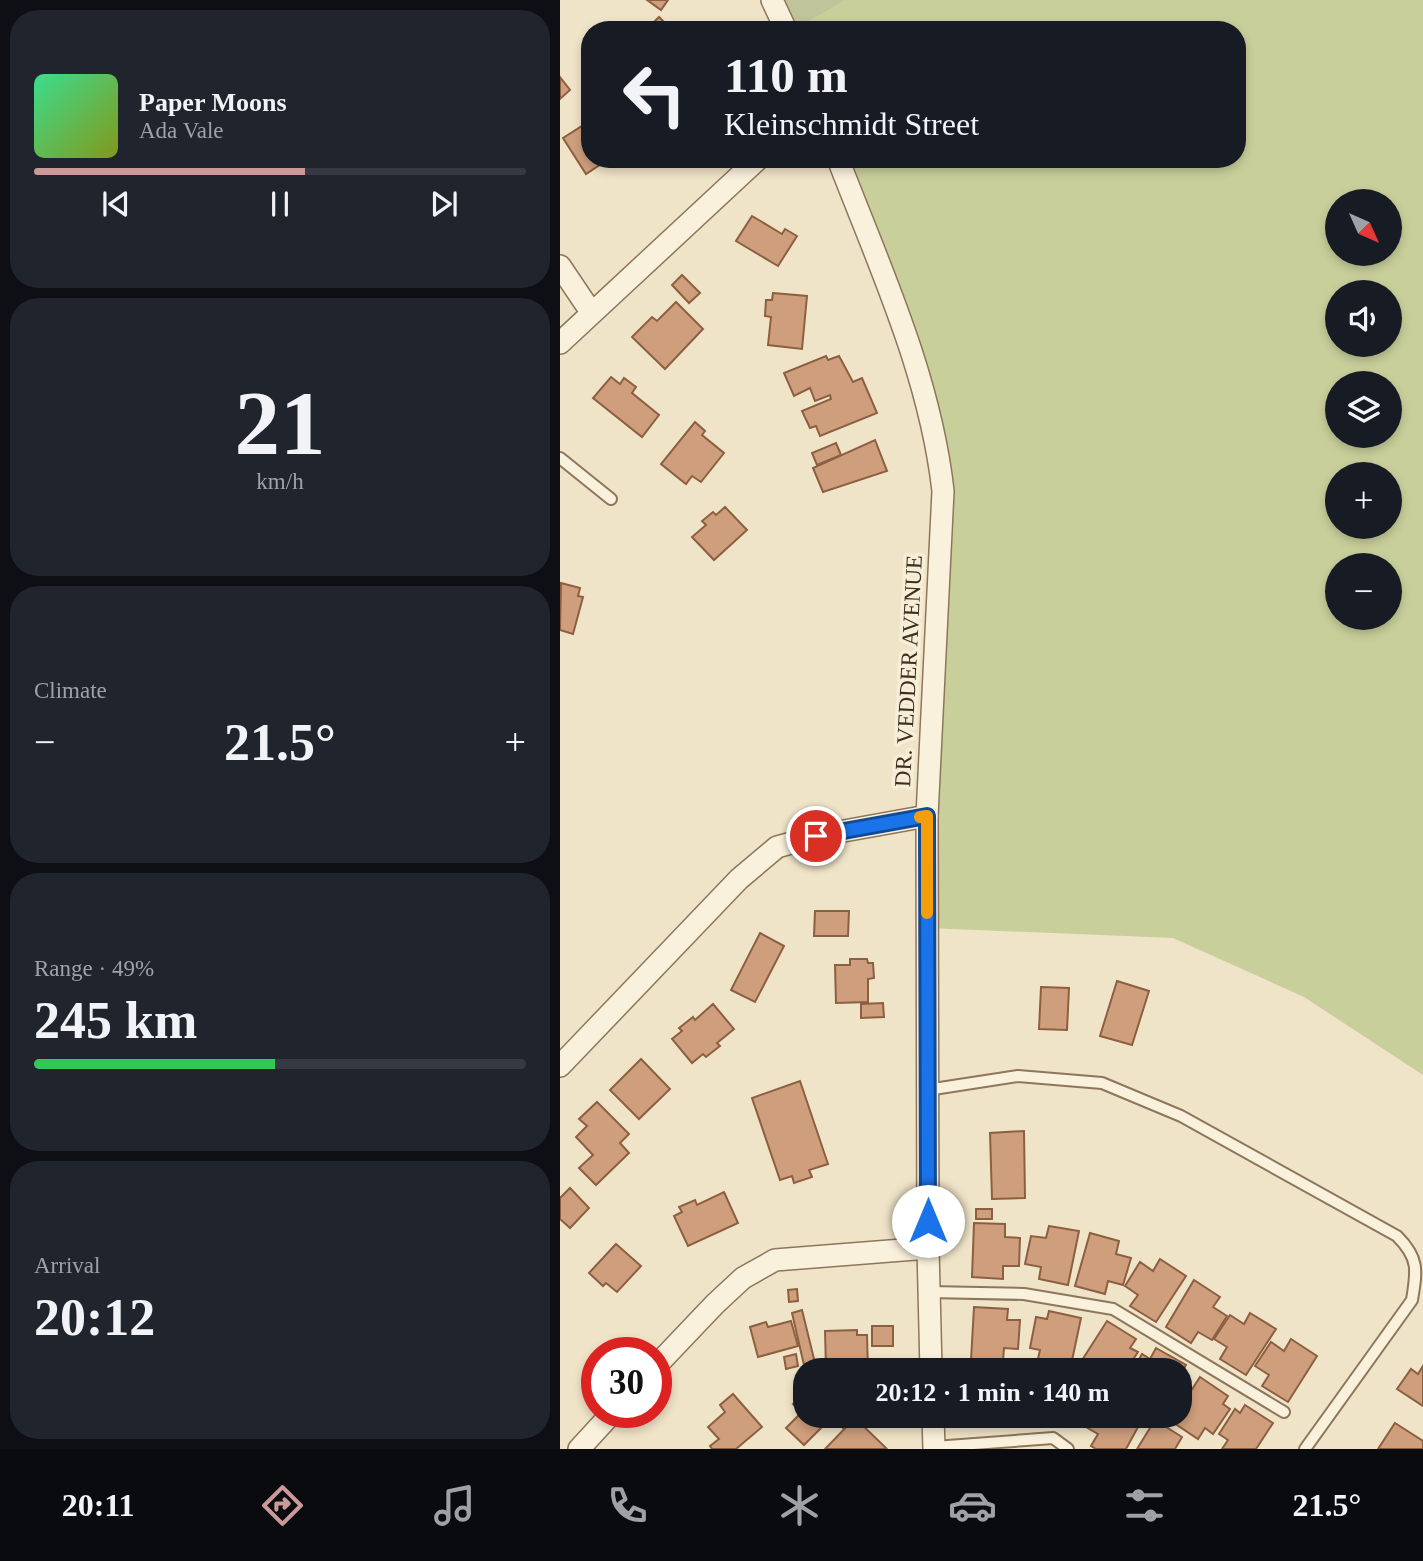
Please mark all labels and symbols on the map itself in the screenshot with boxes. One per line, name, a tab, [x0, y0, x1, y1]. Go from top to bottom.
north arrow	[1325, 189, 1402, 266]
street label: DR. VEDDER AVENUE	[890, 554, 927, 788]
pin	[786, 806, 846, 866]
position arrow	[891, 1184, 965, 1258]
speed limit sign: 30	[581, 1337, 672, 1428]

